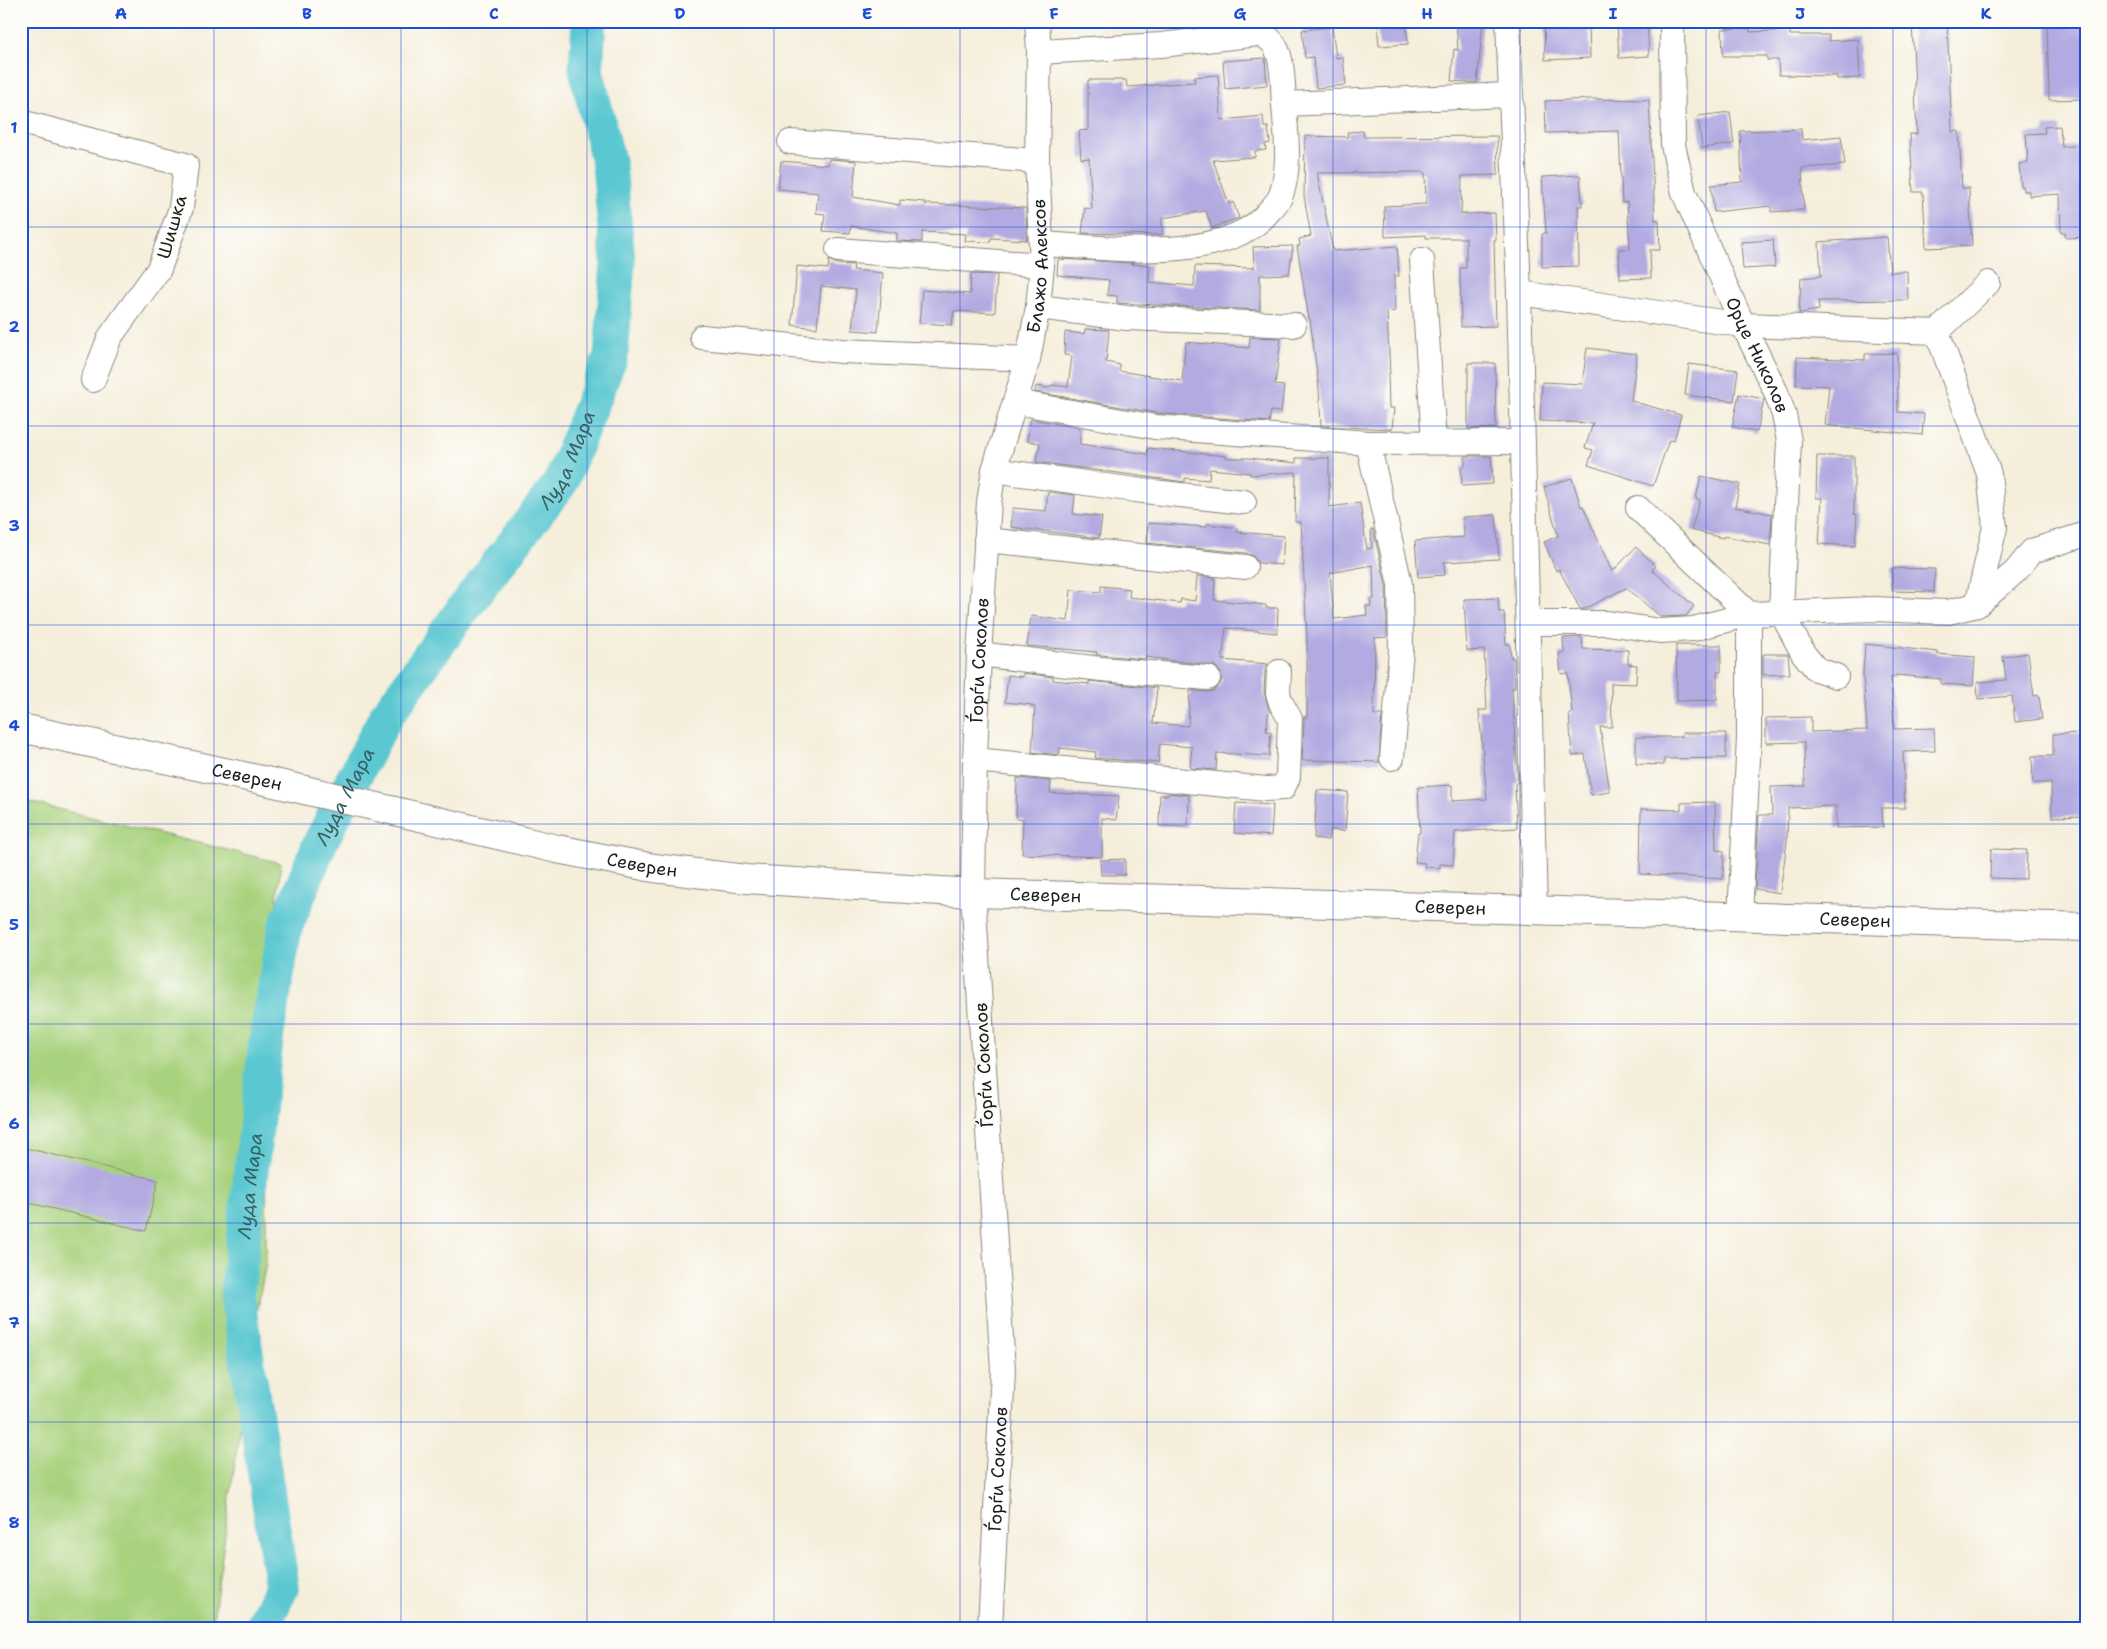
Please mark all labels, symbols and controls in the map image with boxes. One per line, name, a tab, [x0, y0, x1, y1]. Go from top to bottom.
text: A	[115, 3, 127, 24]
text: B	[302, 3, 312, 24]
text: C	[489, 3, 499, 24]
text: D	[674, 3, 686, 24]
text: E	[862, 3, 872, 24]
text: F	[1049, 3, 1059, 24]
text: G	[1234, 3, 1247, 24]
text: H	[1421, 3, 1433, 24]
text: I	[1609, 3, 1618, 24]
text: J	[1795, 3, 1805, 24]
text: K	[1981, 3, 1992, 24]
text: 1	[10, 117, 18, 138]
street label: Шишка	[151, 192, 193, 262]
street label: Блажо Алексов	[1021, 198, 1054, 335]
street label: Орце Николов	[1720, 293, 1794, 416]
text: 2	[8, 316, 20, 337]
water label: Луда Мара	[532, 407, 601, 515]
text: 3	[8, 515, 20, 536]
street label: Ѓорѓи Соколов	[964, 597, 995, 723]
text: 4	[8, 715, 20, 736]
water label: Луда Мара	[309, 743, 381, 850]
street label: Северен	[209, 758, 284, 796]
street label: Северен	[605, 847, 679, 883]
street label: Северен	[1010, 882, 1082, 908]
street label: Северен	[1414, 894, 1486, 921]
street label: Северен	[1819, 907, 1891, 933]
text: 5	[9, 914, 19, 935]
street label: Ѓорѓи Соколов	[969, 1002, 999, 1128]
text: 6	[8, 1113, 20, 1134]
water label: Луда Мара	[231, 1131, 268, 1241]
text: 7	[8, 1312, 20, 1333]
street label: Ѓорѓи Соколов	[983, 1406, 1013, 1532]
text: 8	[8, 1512, 20, 1533]

